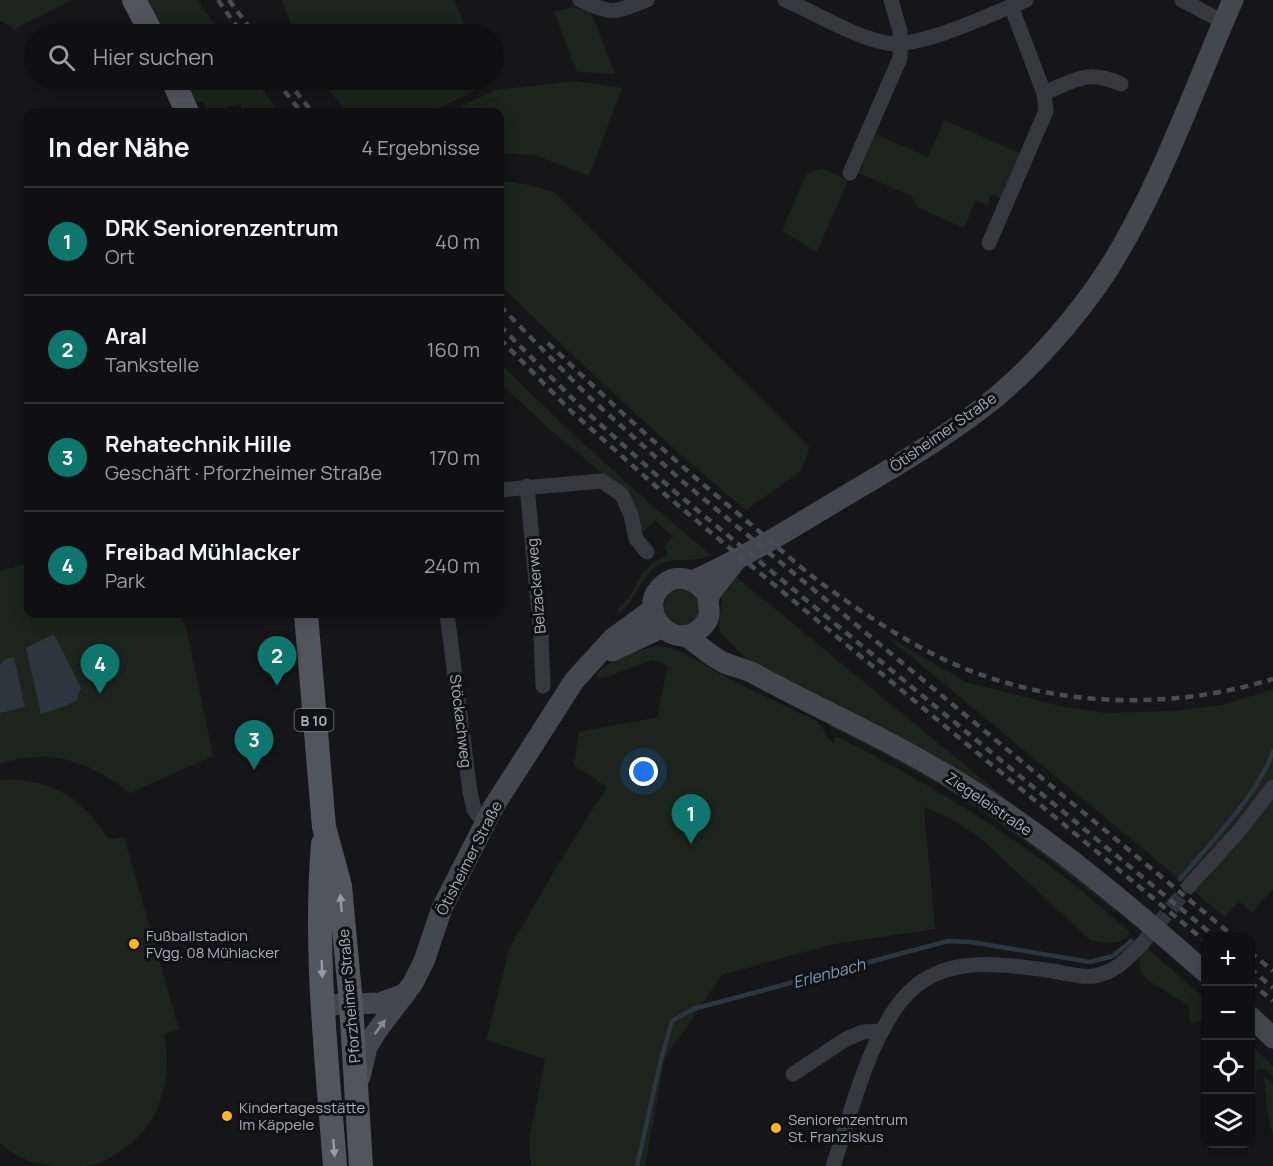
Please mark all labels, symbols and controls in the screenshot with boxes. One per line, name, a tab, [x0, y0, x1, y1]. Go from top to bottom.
search box	[24, 24, 504, 90]
icon: search	[45, 41, 78, 74]
text: Hier suchen	[93, 42, 214, 72]
text: In der Nähe	[48, 129, 190, 165]
text: 4 Ergebnisse	[361, 134, 480, 161]
text: DRK Seniorenzentrum	[105, 213, 339, 243]
text: 1	[63, 228, 72, 255]
text: 40 m	[435, 228, 480, 255]
text: Ort	[105, 243, 135, 270]
text: Aral	[105, 321, 147, 351]
text: 2	[62, 336, 73, 363]
text: 160 m	[427, 336, 480, 363]
text: Tankstelle	[105, 351, 199, 378]
street label: Ötisheimer Straße	[885, 387, 1001, 477]
text: Rehatechnik Hille	[105, 429, 292, 459]
text: 3	[62, 444, 73, 471]
text: 170 m	[429, 444, 480, 471]
text: Geschäft · Pforzheimer Straße	[105, 459, 382, 486]
text: Freibad Mühlacker	[105, 537, 300, 567]
street label: Belzackerweg	[521, 537, 551, 635]
text: 4	[61, 552, 74, 579]
text: 240 m	[424, 552, 480, 579]
text: Park	[105, 567, 145, 594]
pin: 2	[258, 636, 296, 686]
pin: 4	[80, 644, 120, 694]
street label: Stöckachweg	[445, 673, 477, 769]
road number: B 10	[294, 709, 334, 731]
pin: 3	[234, 720, 274, 770]
your location	[629, 757, 658, 786]
street label: Ziegeleistraße	[942, 767, 1037, 841]
pin: 1	[672, 794, 710, 844]
street label: Ötisheimer Straße	[431, 797, 507, 919]
one-way arrow	[336, 894, 346, 913]
place label: Fußballstadion FVgg. 08 Mühlacker	[146, 925, 280, 963]
street label: Pforzheimer Straße	[333, 928, 365, 1064]
map controls	[1201, 932, 1255, 1148]
button: +	[1201, 932, 1255, 986]
marker: Fußballstadion FVgg. 08 Mühlacker	[127, 937, 141, 951]
water label: Erlenbach	[790, 953, 868, 993]
one-way arrow	[317, 960, 327, 979]
button: −	[1201, 986, 1255, 1040]
one-way arrow	[374, 1019, 386, 1035]
button: locate	[1201, 1040, 1255, 1094]
button: layers	[1201, 1094, 1255, 1148]
place label: Kindertagesstätte Im Käppele	[239, 1097, 366, 1135]
marker: Kindertagesstätte Im Käppele	[220, 1109, 234, 1123]
place label: Seniorenzentrum St. Franziskus	[788, 1109, 908, 1147]
marker: Seniorenzentrum St. Franziskus	[769, 1121, 783, 1135]
one-way arrow	[329, 1138, 339, 1157]

